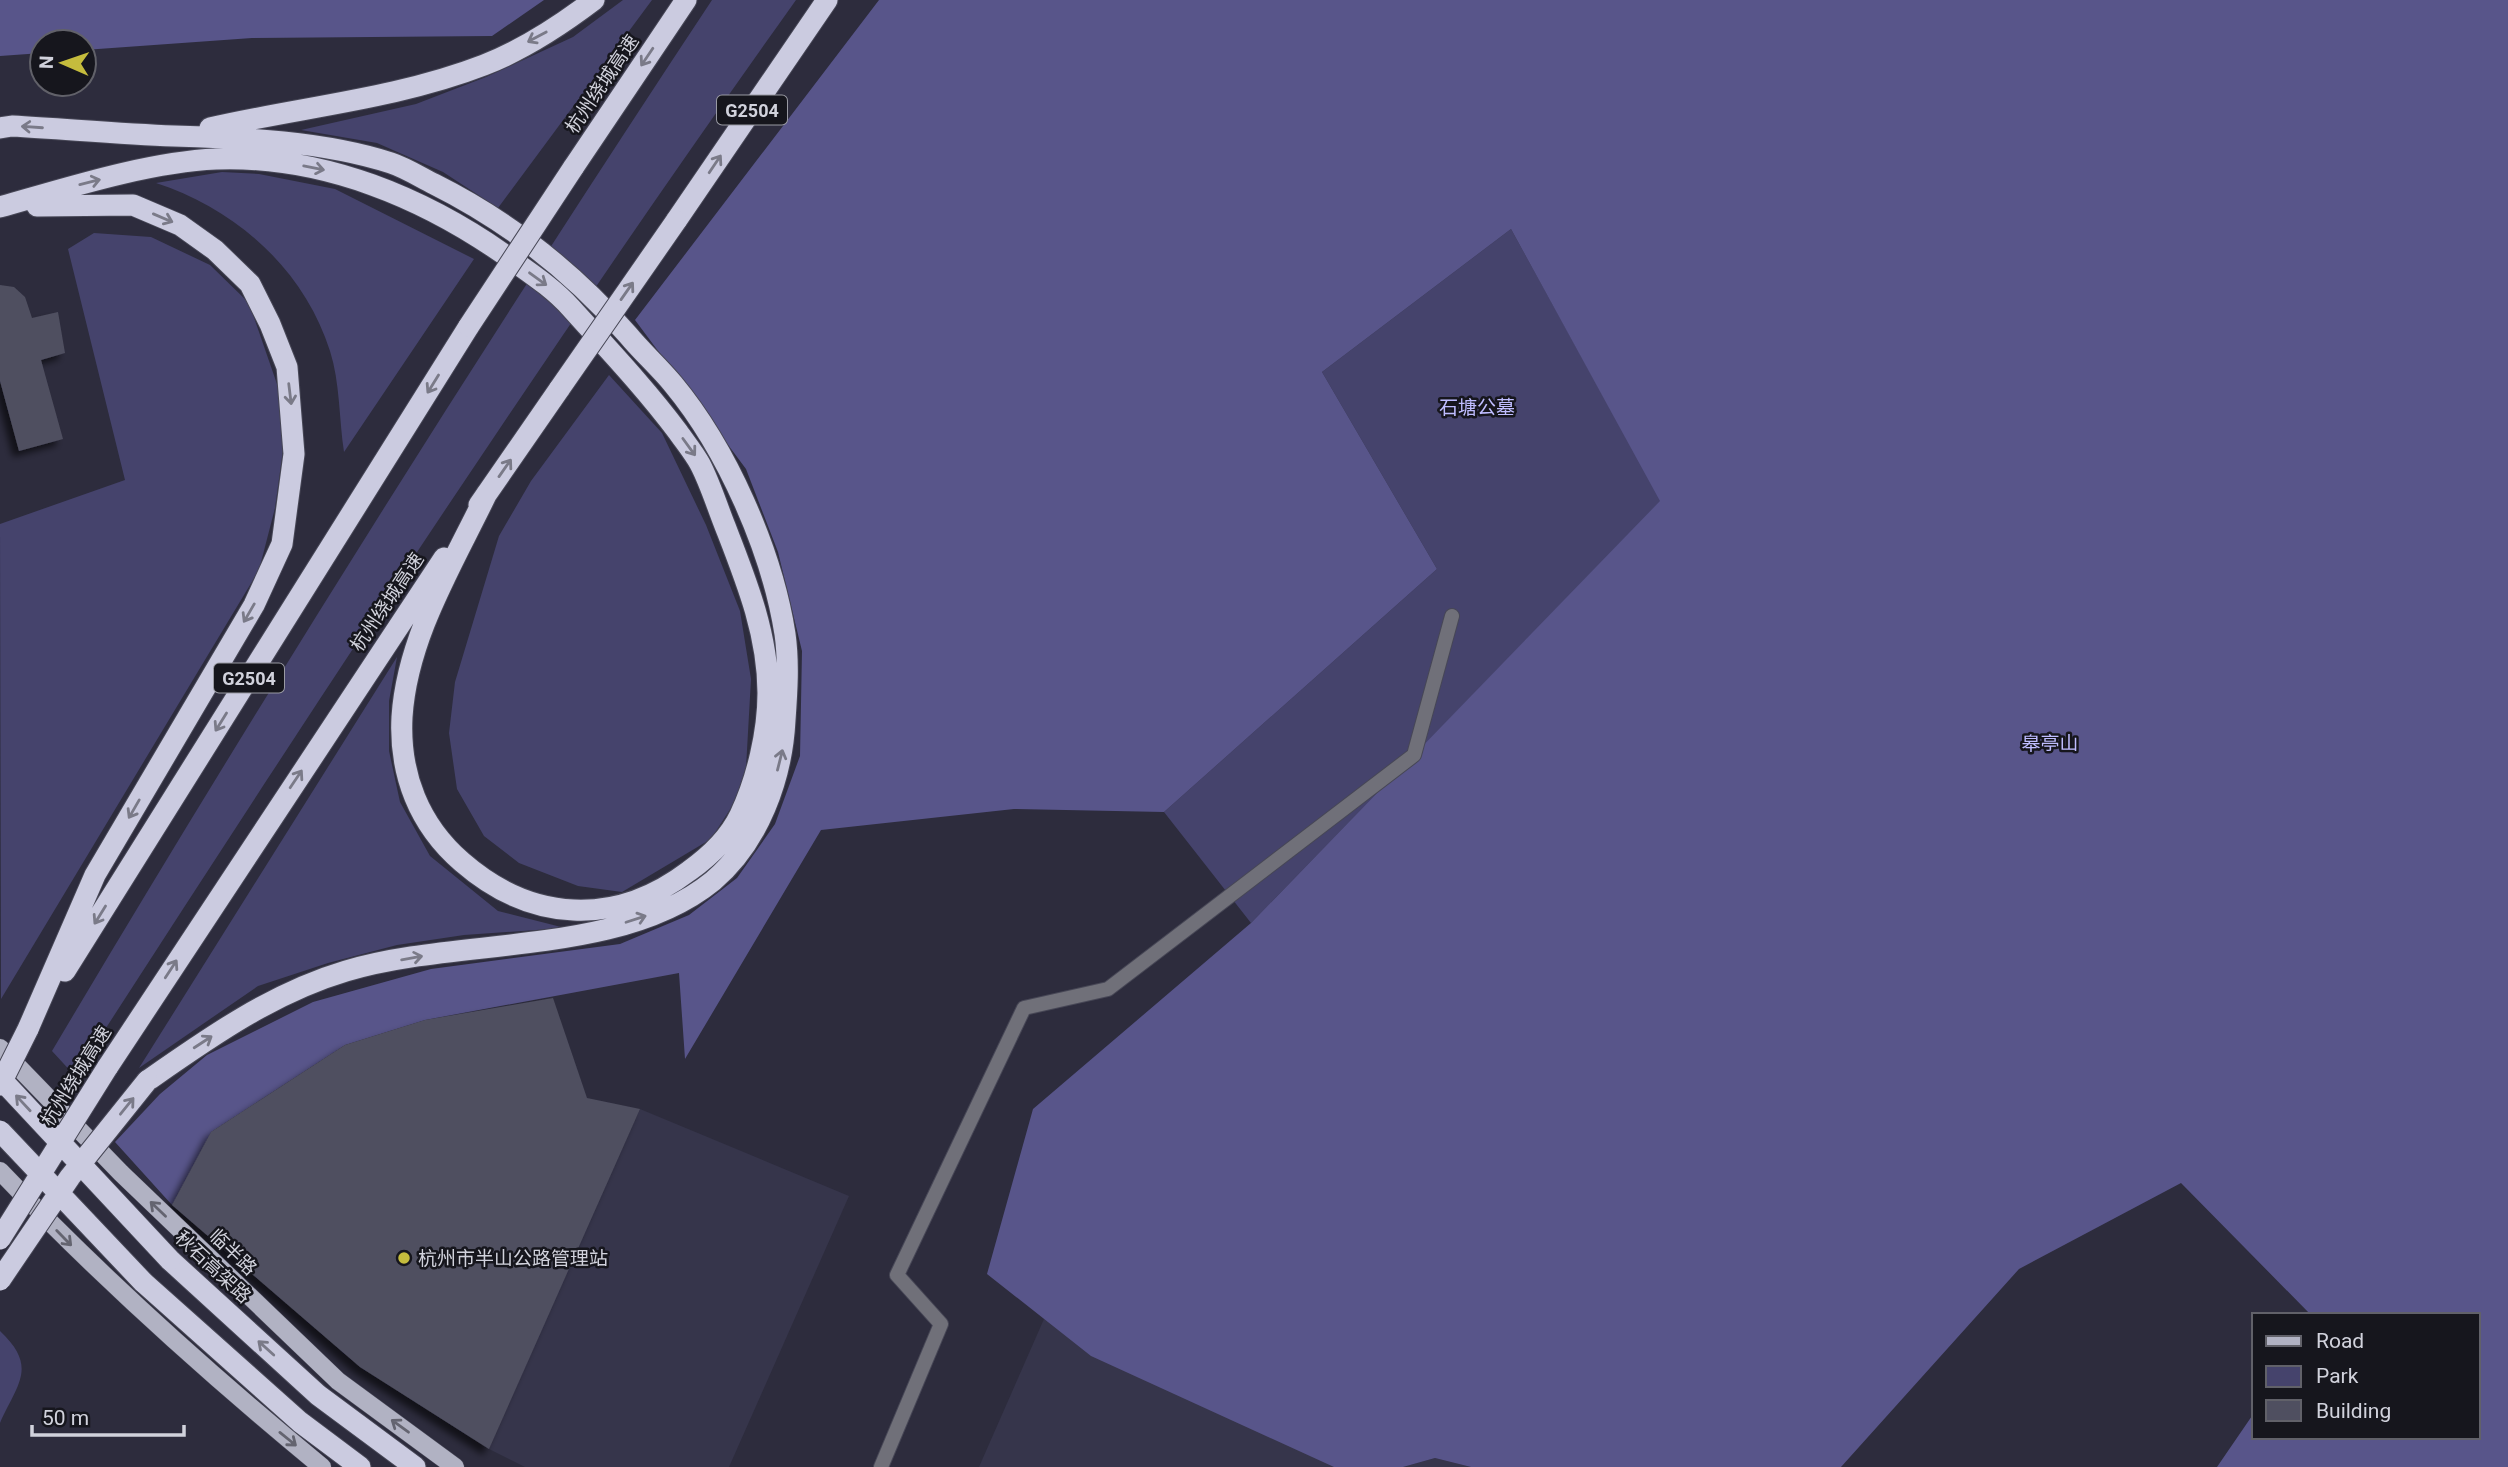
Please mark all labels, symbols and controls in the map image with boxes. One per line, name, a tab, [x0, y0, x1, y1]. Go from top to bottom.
north arrow	[28, 28, 98, 98]
street label: 杭州绕城高速	[561, 30, 643, 138]
one-way arrow	[527, 31, 548, 45]
one-way arrow	[640, 46, 654, 66]
text: N	[35, 55, 58, 70]
road number: G2504	[717, 96, 787, 124]
one-way arrow	[21, 120, 44, 133]
one-way arrow	[708, 155, 722, 175]
one-way arrow	[302, 161, 325, 175]
one-way arrow	[78, 175, 100, 188]
one-way arrow	[152, 212, 174, 225]
one-way arrow	[528, 271, 547, 286]
one-way arrow	[620, 282, 634, 301]
one-way arrow	[425, 374, 440, 393]
one-way arrow	[284, 382, 297, 405]
park label: 石塘公墓	[1439, 396, 1515, 419]
one-way arrow	[681, 438, 696, 457]
one-way arrow	[498, 459, 512, 478]
street label: 杭州绕城高速	[346, 548, 428, 656]
one-way arrow	[242, 602, 255, 623]
road number: G2504	[214, 664, 284, 692]
one-way arrow	[213, 712, 228, 731]
park label: 皋亭山	[2021, 732, 2079, 755]
one-way arrow	[773, 749, 787, 772]
one-way arrow	[288, 770, 303, 789]
one-way arrow	[127, 799, 141, 819]
one-way arrow	[93, 904, 107, 924]
one-way arrow	[624, 912, 646, 924]
one-way arrow	[400, 951, 423, 964]
one-way arrow	[165, 960, 179, 980]
street label: 杭州绕城高速	[36, 1022, 116, 1130]
one-way arrow	[193, 1035, 213, 1049]
one-way arrow	[15, 1094, 31, 1112]
one-way arrow	[119, 1098, 134, 1116]
one-way arrow	[150, 1201, 167, 1218]
street label: 临半路	[205, 1224, 261, 1280]
street label: 秋石高架路	[170, 1226, 256, 1308]
one-way arrow	[55, 1229, 72, 1246]
place label: 杭州市半山公路管理站	[418, 1247, 608, 1270]
marker: 杭州市半山公路管理站	[396, 1250, 412, 1266]
legend	[2252, 1313, 2480, 1439]
text: Road	[2316, 1329, 2364, 1353]
one-way arrow	[257, 1340, 275, 1356]
text: Park	[2316, 1364, 2359, 1388]
scale bar	[32, 1394, 184, 1438]
text: Building	[2316, 1399, 2391, 1423]
text: 50 m	[42, 1406, 89, 1430]
one-way arrow	[391, 1419, 409, 1434]
one-way arrow	[279, 1431, 297, 1446]

